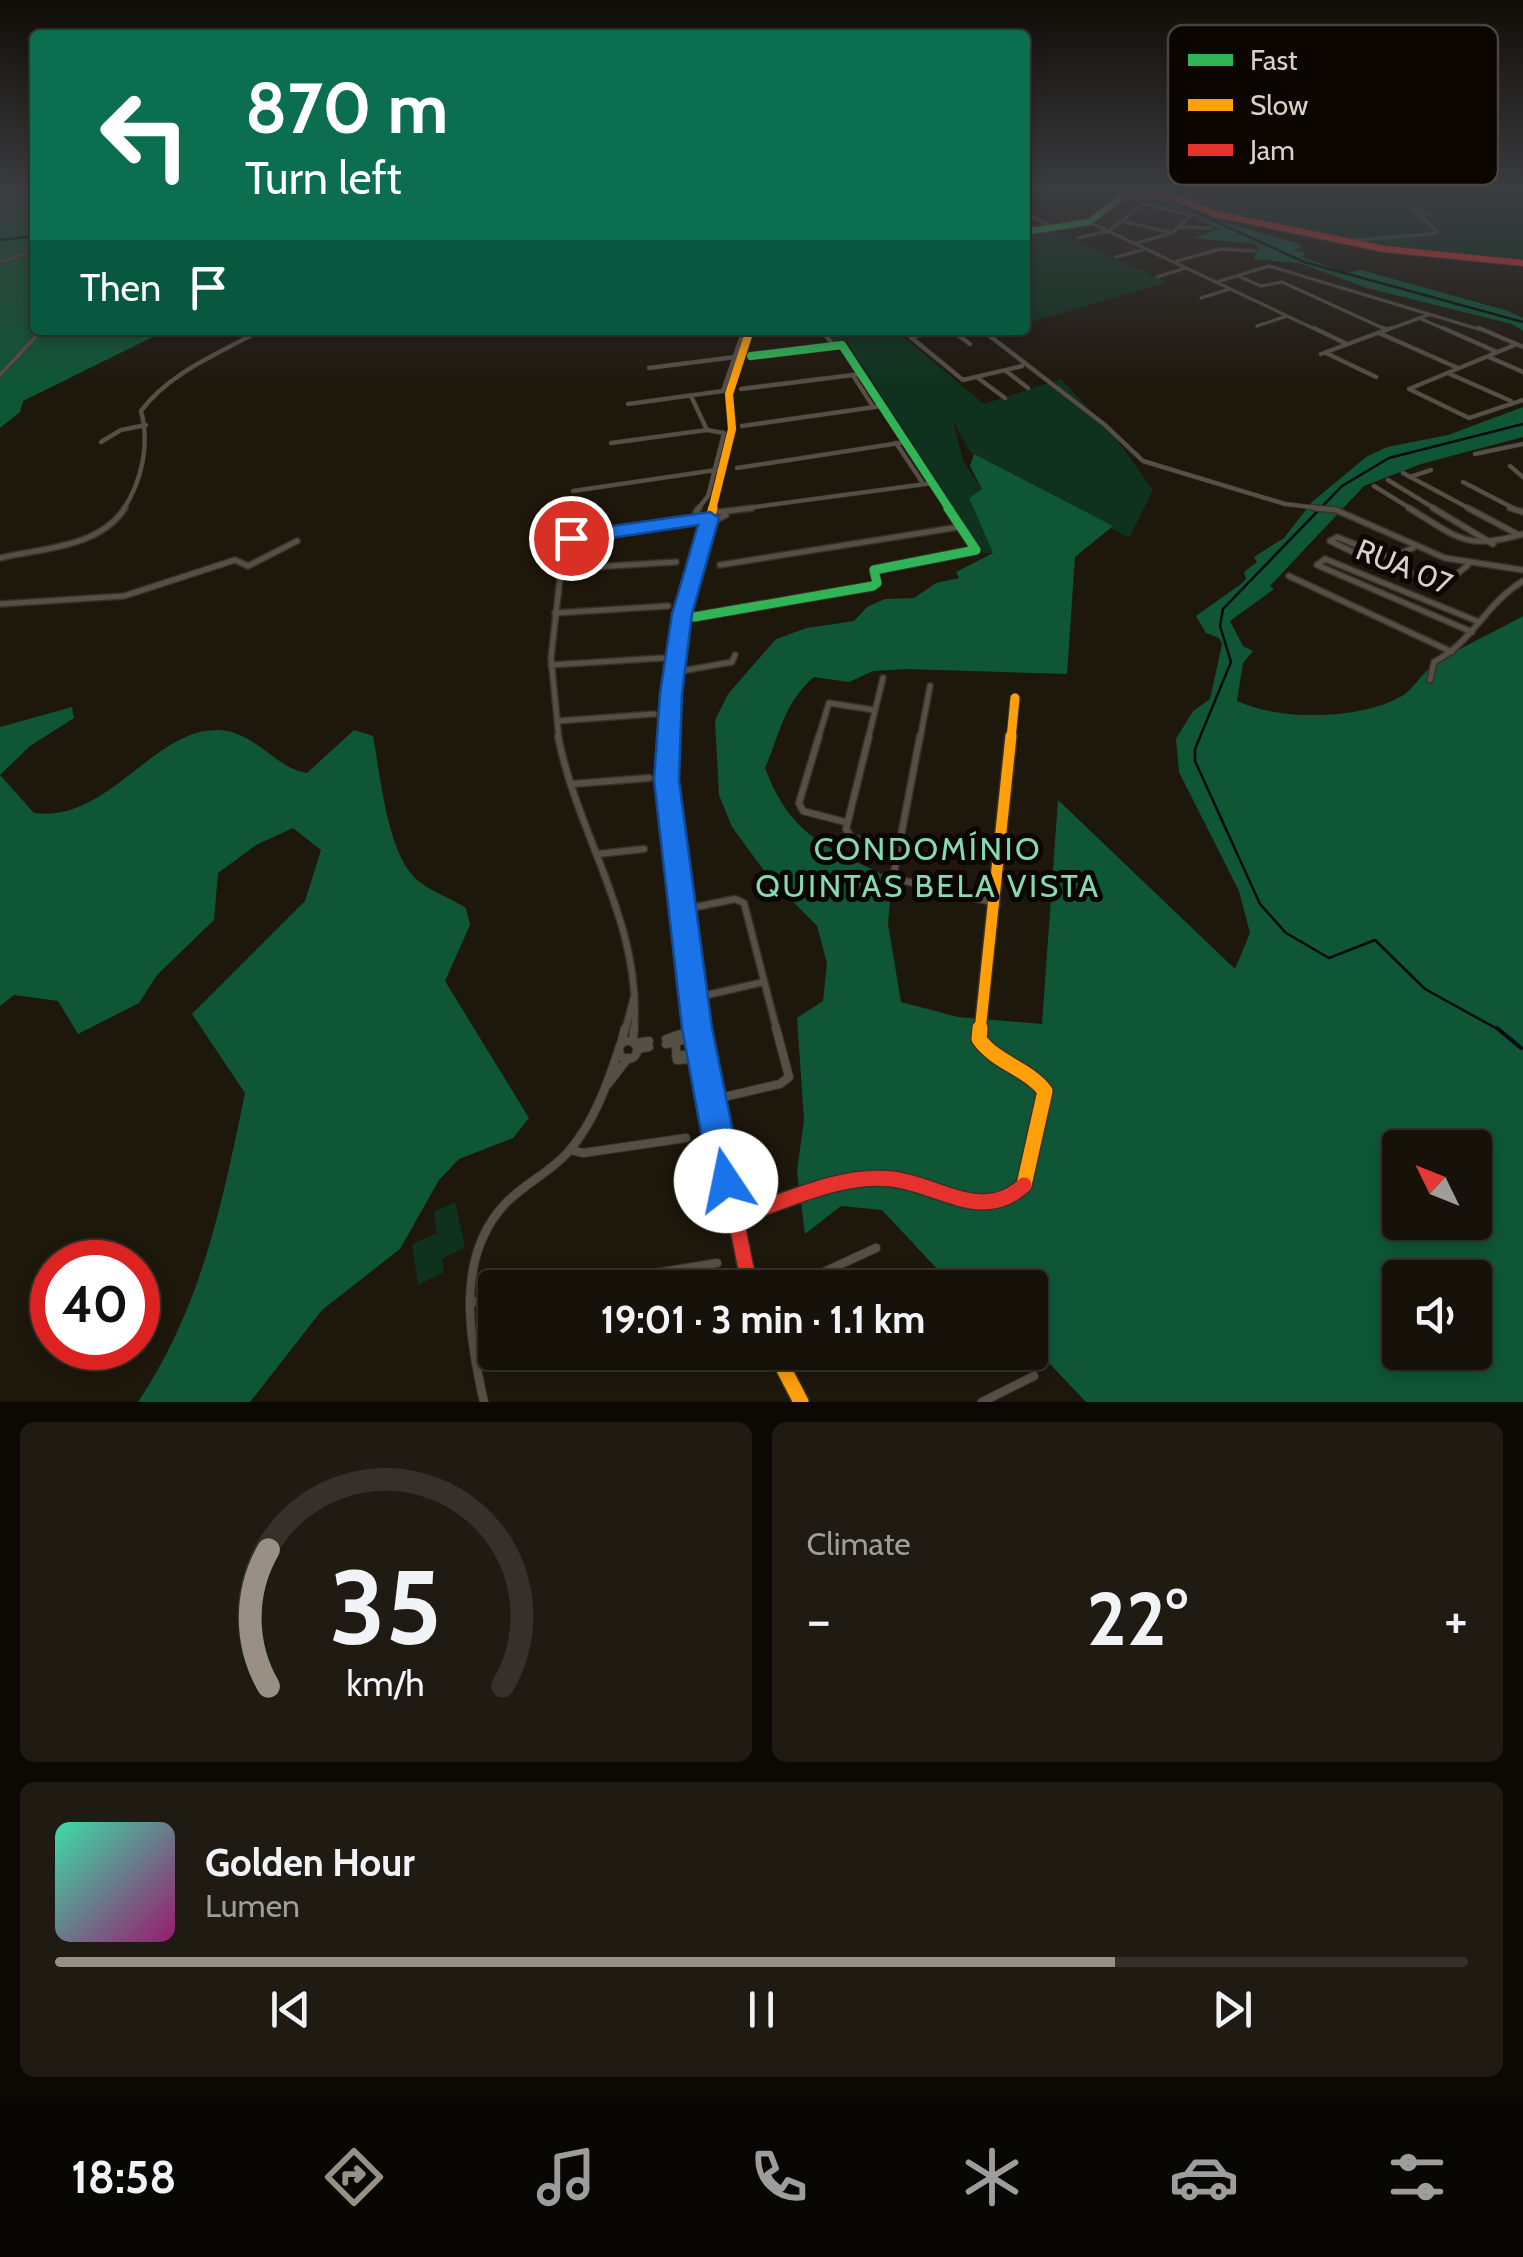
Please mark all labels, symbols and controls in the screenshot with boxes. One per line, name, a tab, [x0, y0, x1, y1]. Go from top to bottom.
legend	[1168, 25, 1498, 185]
text: Fast	[1250, 43, 1298, 77]
text: 870 m	[245, 65, 448, 151]
icon: left	[80, 70, 210, 200]
text: Slow	[1250, 88, 1308, 122]
text: Jam	[1249, 133, 1295, 167]
text: Turn left	[245, 151, 402, 205]
icon: arrive	[181, 260, 236, 315]
text: Then	[80, 264, 161, 311]
pin	[529, 496, 614, 581]
icon: arrive	[544, 511, 599, 566]
street label: RUA 07	[1351, 531, 1458, 602]
district label: CONDOMÍNIO QUINTAS BELA VISTA	[755, 829, 1101, 905]
position arrow	[674, 1129, 778, 1233]
north arrow	[1382, 1130, 1492, 1240]
map controls	[1382, 1130, 1492, 1370]
speed limit sign: 40	[30, 1240, 160, 1370]
button: sound	[1382, 1260, 1492, 1370]
text: 19:01 · 3 min · 1.1 km	[601, 1296, 925, 1343]
text: Climate	[807, 1524, 911, 1563]
text: 35	[330, 1544, 442, 1670]
text: 22°	[1087, 1573, 1188, 1664]
text: −	[807, 1586, 831, 1653]
text: +	[1444, 1586, 1468, 1653]
text: km/h	[347, 1662, 425, 1705]
text: Golden Hour	[205, 1839, 415, 1886]
text: Lumen	[205, 1886, 300, 1925]
icon: previous	[263, 1982, 318, 2037]
icon: pause	[734, 1982, 789, 2037]
icon: next	[1205, 1982, 1260, 2037]
icon: directions	[319, 2142, 389, 2212]
icon: music	[531, 2142, 601, 2212]
icon: phone	[744, 2142, 814, 2212]
icon: climate	[957, 2142, 1027, 2212]
icon: car	[1169, 2142, 1239, 2212]
icon: filters	[1382, 2142, 1452, 2212]
text: 18:58	[71, 2150, 176, 2204]

